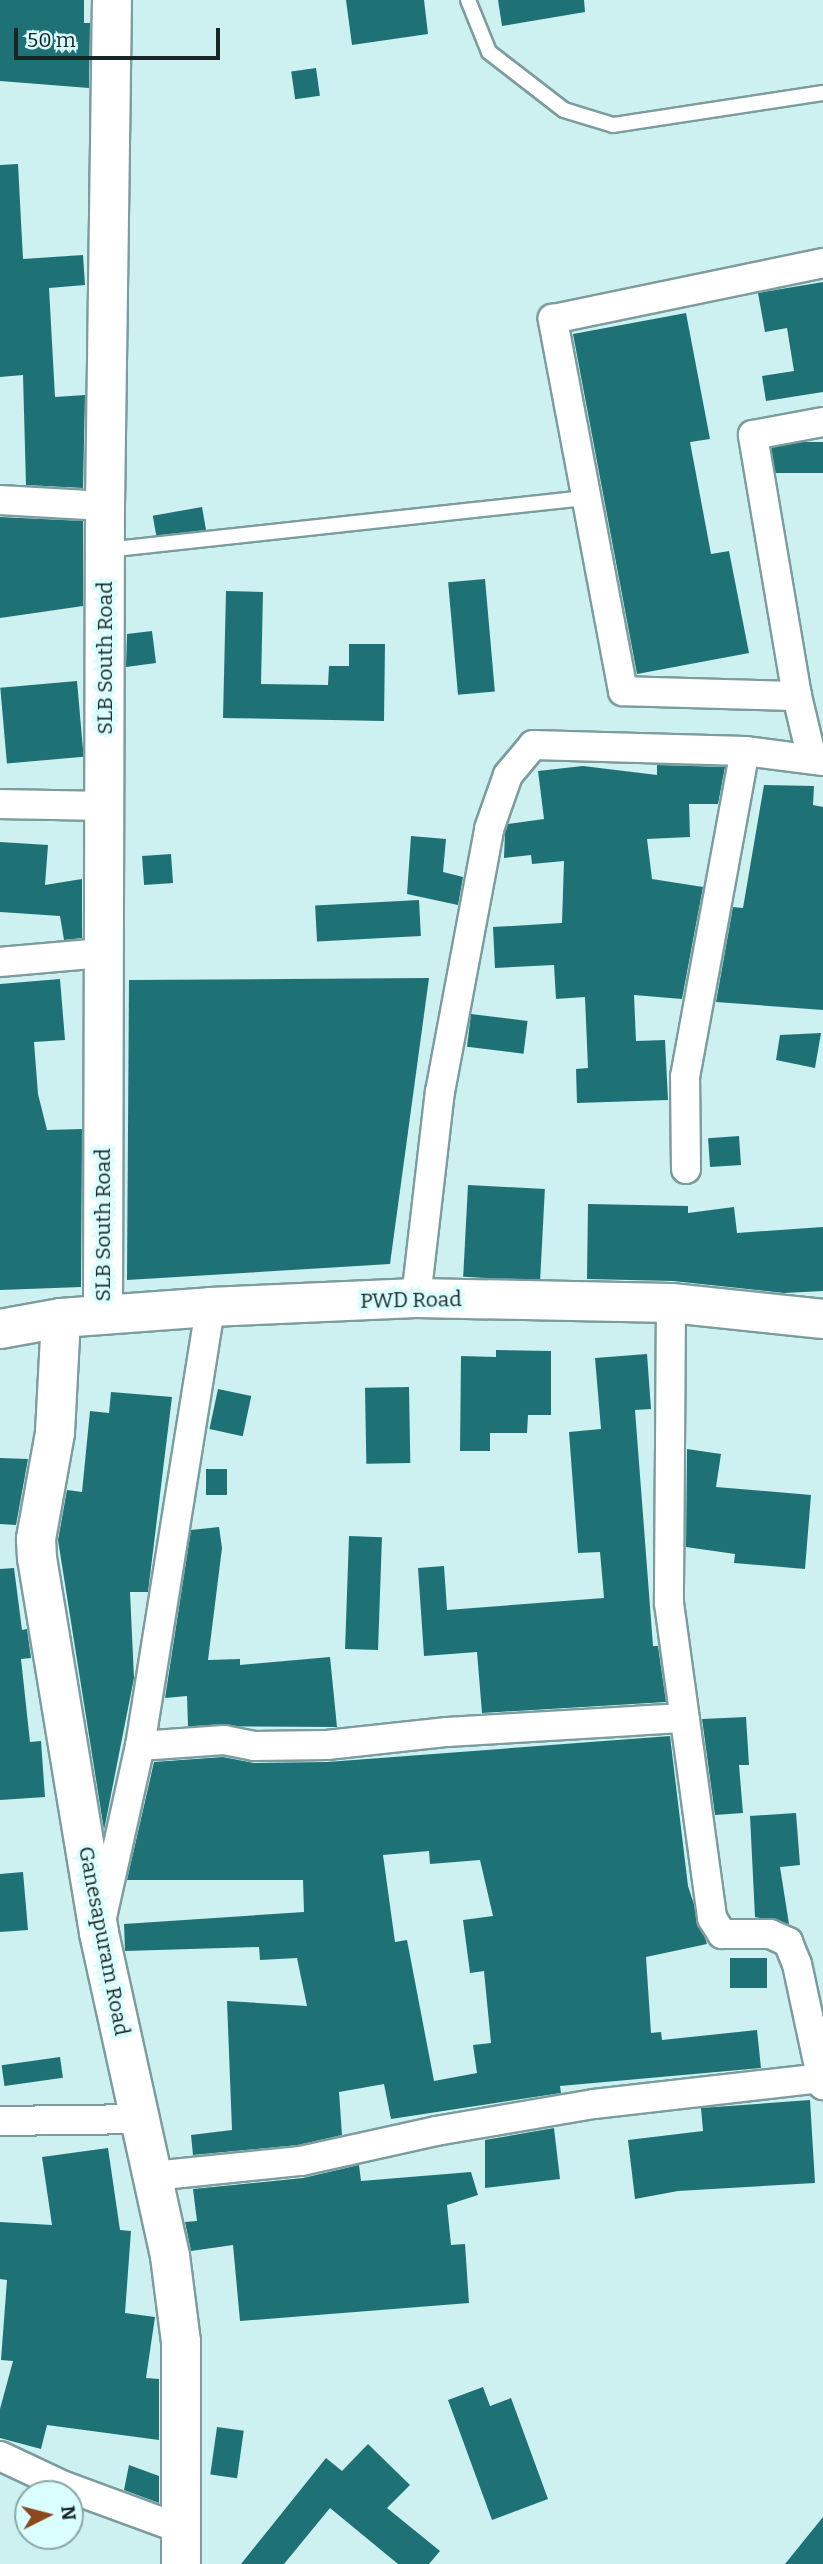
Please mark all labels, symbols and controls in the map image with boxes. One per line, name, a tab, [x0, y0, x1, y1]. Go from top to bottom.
scale bar	[18, 14, 224, 58]
text: 50 m	[27, 27, 76, 53]
street label: SLB South Road	[92, 581, 118, 735]
street label: SLB South Road	[90, 1148, 116, 1302]
street label: PWD Road	[360, 1287, 462, 1313]
street label: Ganesapuram Road	[73, 1844, 135, 2038]
north arrow	[14, 2480, 84, 2550]
text: N	[56, 2504, 81, 2521]

